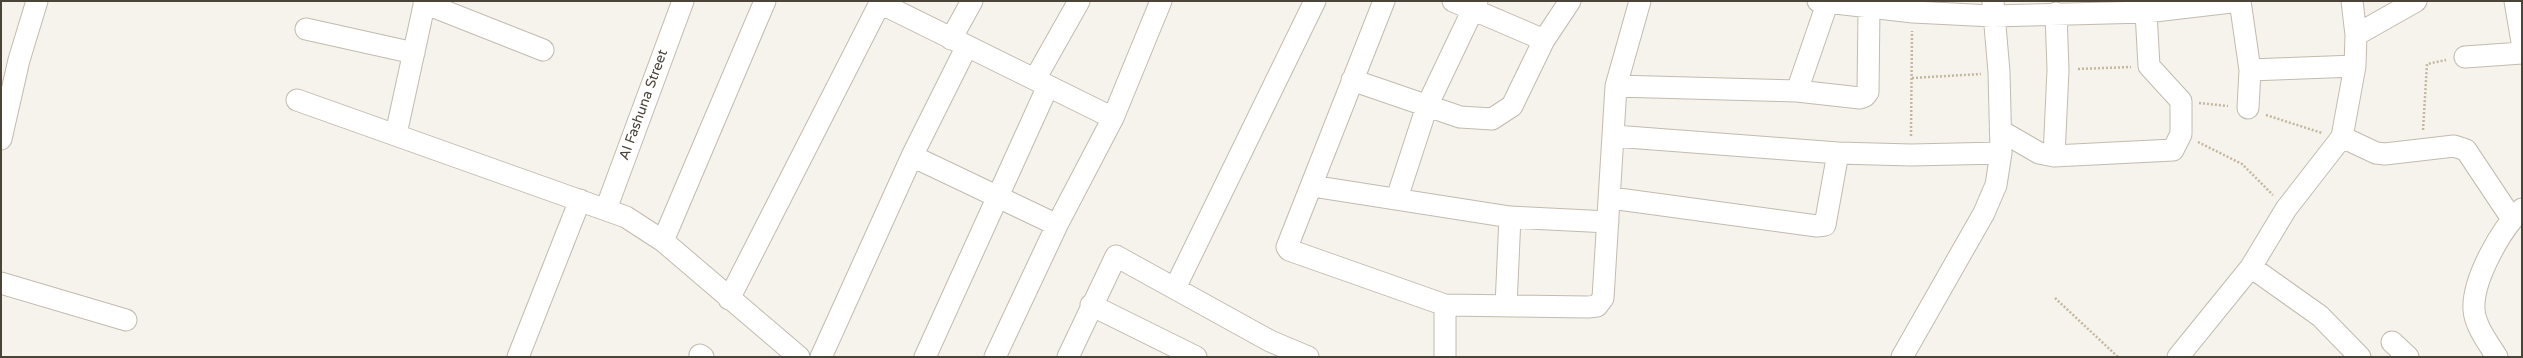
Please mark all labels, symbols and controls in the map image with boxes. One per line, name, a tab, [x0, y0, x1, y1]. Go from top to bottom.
street label: Al Fashuna Street	[616, 47, 672, 163]

